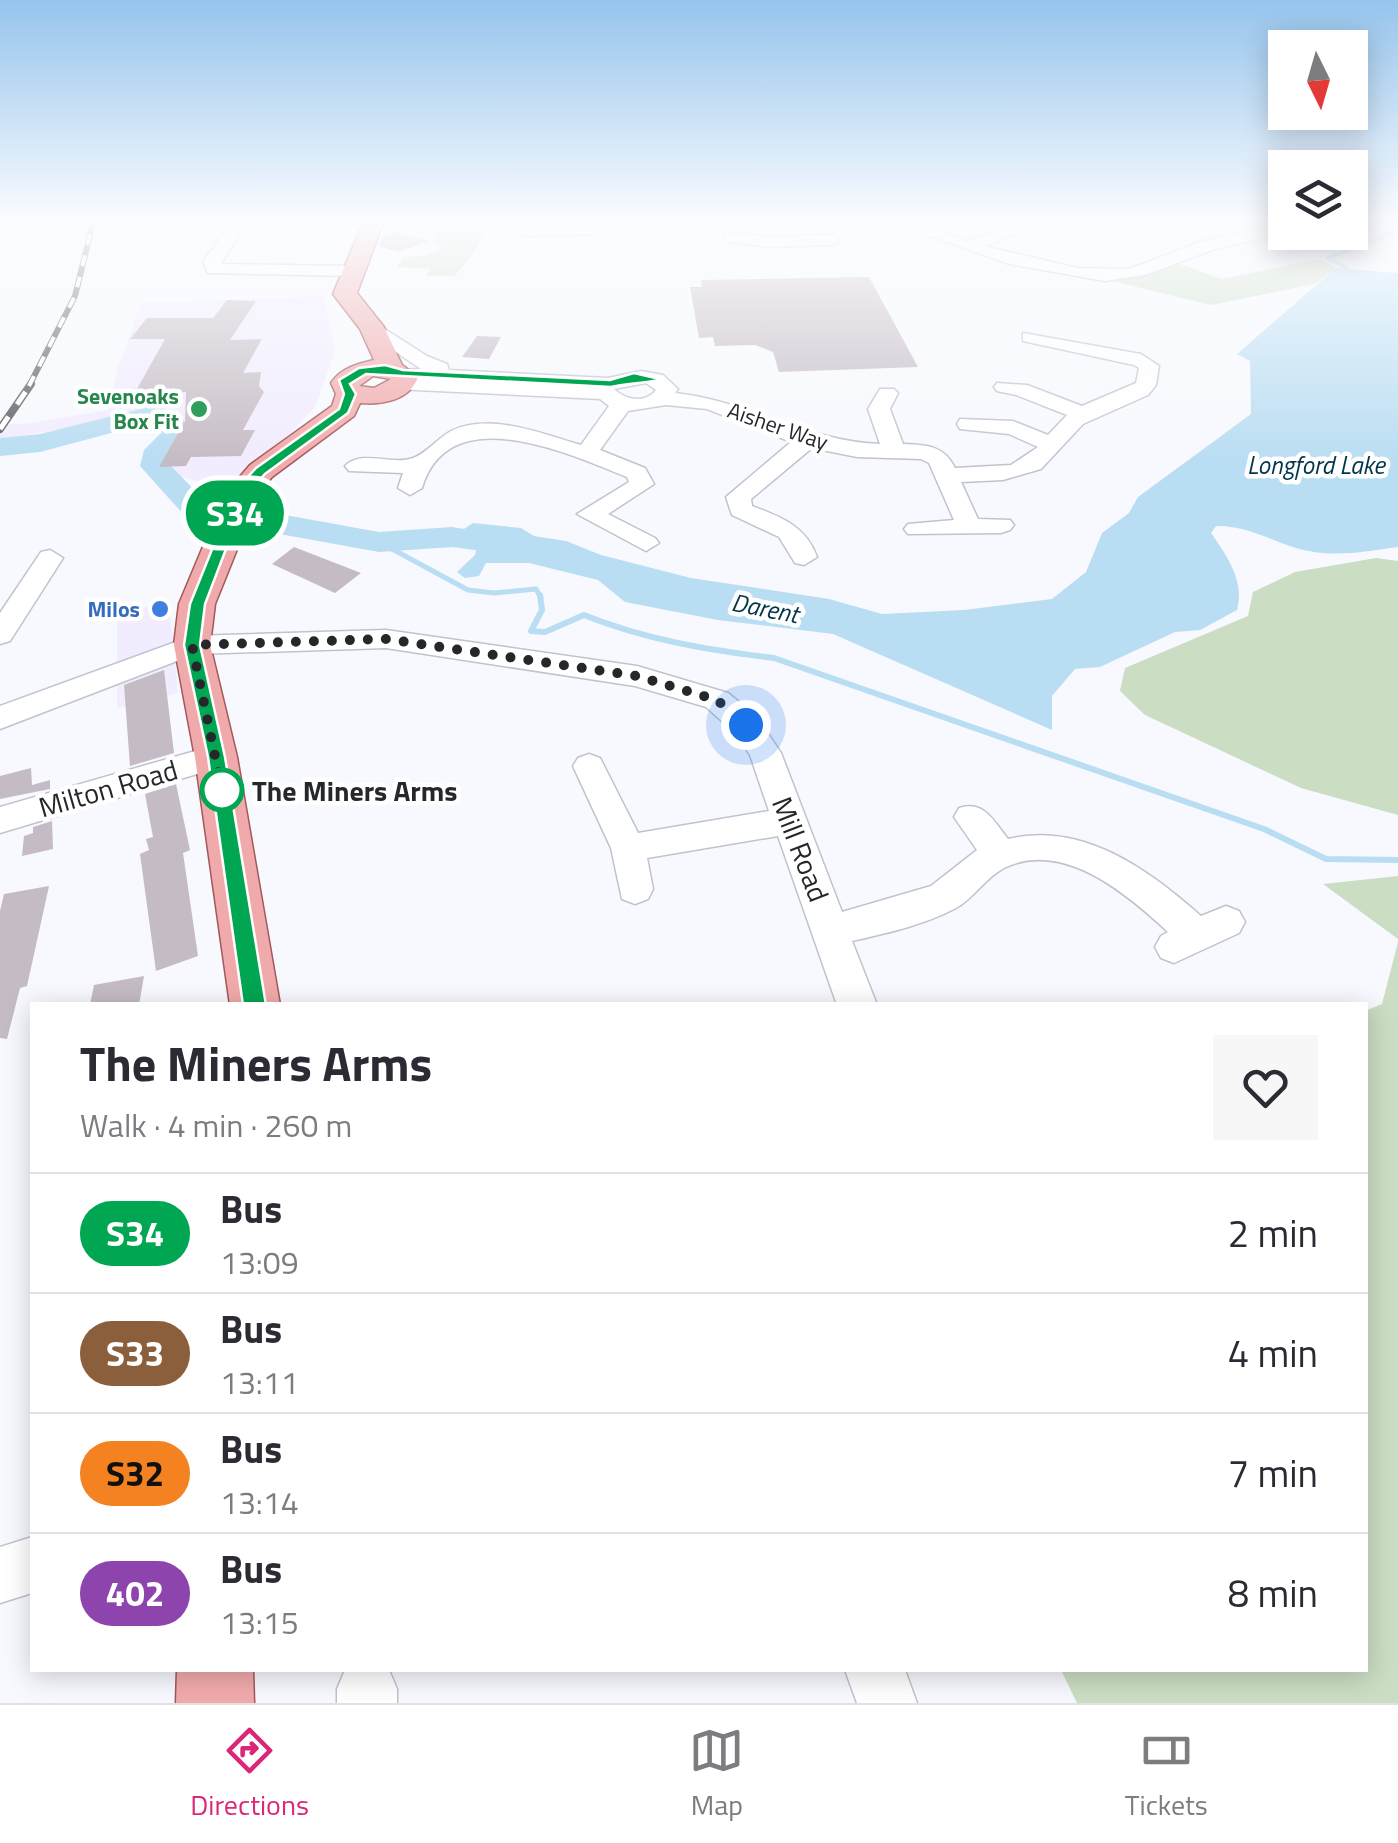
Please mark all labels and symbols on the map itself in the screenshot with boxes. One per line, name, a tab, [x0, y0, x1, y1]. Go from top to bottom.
north arrow	[1268, 30, 1368, 130]
place label: Sevenoaks Box Fit	[77, 379, 179, 438]
street label: Aisher Way	[723, 393, 833, 459]
marker: Sevenoaks Box Fit	[188, 398, 210, 420]
water label: Longford Lake	[1247, 446, 1386, 484]
line badge: S34	[178, 480, 292, 546]
water label: Darent	[728, 583, 805, 634]
place label: Milos	[87, 592, 140, 626]
marker: Milos	[149, 598, 171, 620]
your location	[721, 700, 771, 750]
street label: Milton Road	[34, 748, 182, 828]
marker: The Miners Arms	[201, 769, 243, 811]
place label: The Miners Arms	[252, 769, 457, 812]
street label: Mill Road	[761, 790, 841, 908]

